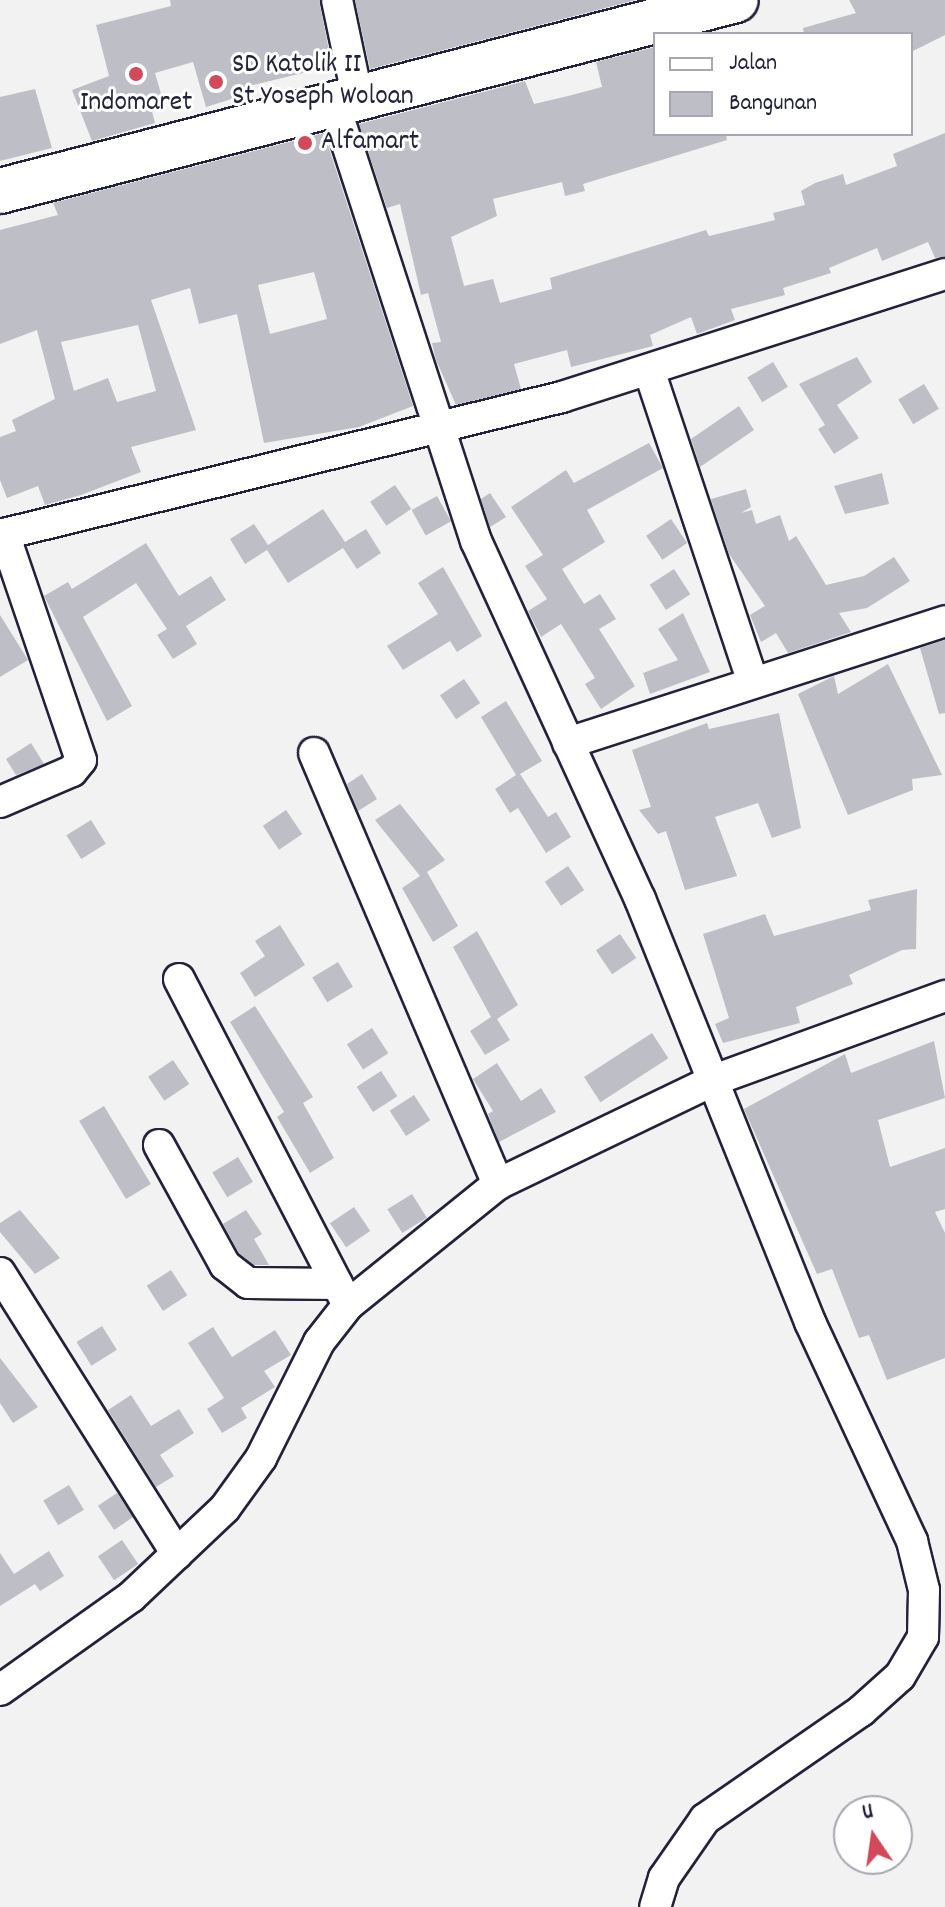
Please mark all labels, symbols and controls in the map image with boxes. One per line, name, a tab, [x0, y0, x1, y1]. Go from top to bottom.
legend	[653, 32, 913, 136]
text: Jalan	[729, 47, 777, 81]
place label: SD Katolik II St Yoseph Woloan	[232, 49, 414, 115]
marker: Indomaret	[127, 65, 145, 83]
marker: SD Katolik II St Yoseph Woloan	[207, 73, 225, 91]
place label: Indomaret	[80, 87, 192, 121]
text: Bangunan	[729, 87, 817, 121]
place label: Alfamart	[321, 126, 419, 160]
marker: Alfamart	[296, 134, 314, 152]
north arrow	[833, 1795, 913, 1875]
text: U	[859, 1797, 877, 1829]

